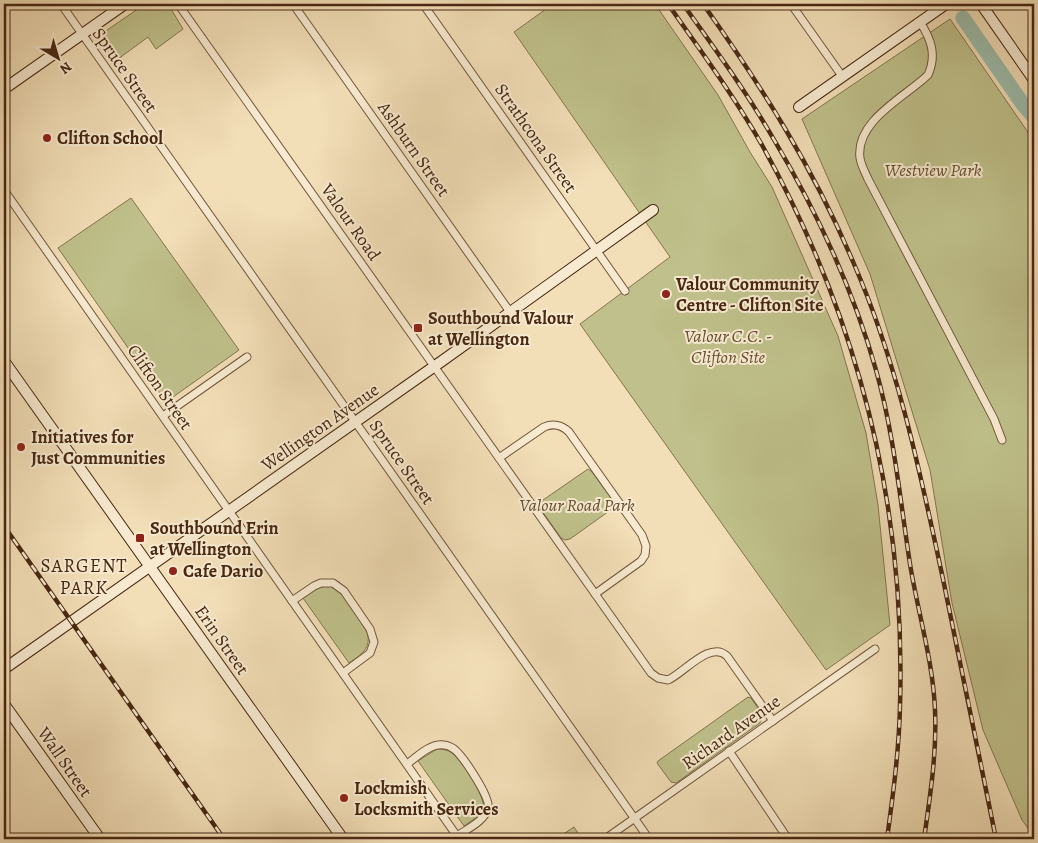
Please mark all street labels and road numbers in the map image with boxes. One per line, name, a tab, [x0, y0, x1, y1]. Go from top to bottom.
street label: Spruce Street	[87, 23, 163, 117]
street label: Strathcona Street	[489, 78, 583, 198]
street label: Ashburn Street	[372, 96, 456, 201]
street label: Valour Road	[315, 178, 387, 266]
street label: Clifton Street	[122, 340, 198, 435]
street label: Wellington Avenue	[256, 378, 383, 477]
street label: Spruce Street	[364, 415, 440, 509]
street label: Erin Street	[189, 600, 255, 680]
street label: Richard Avenue	[677, 689, 785, 775]
street label: Wall Street	[32, 721, 98, 802]

